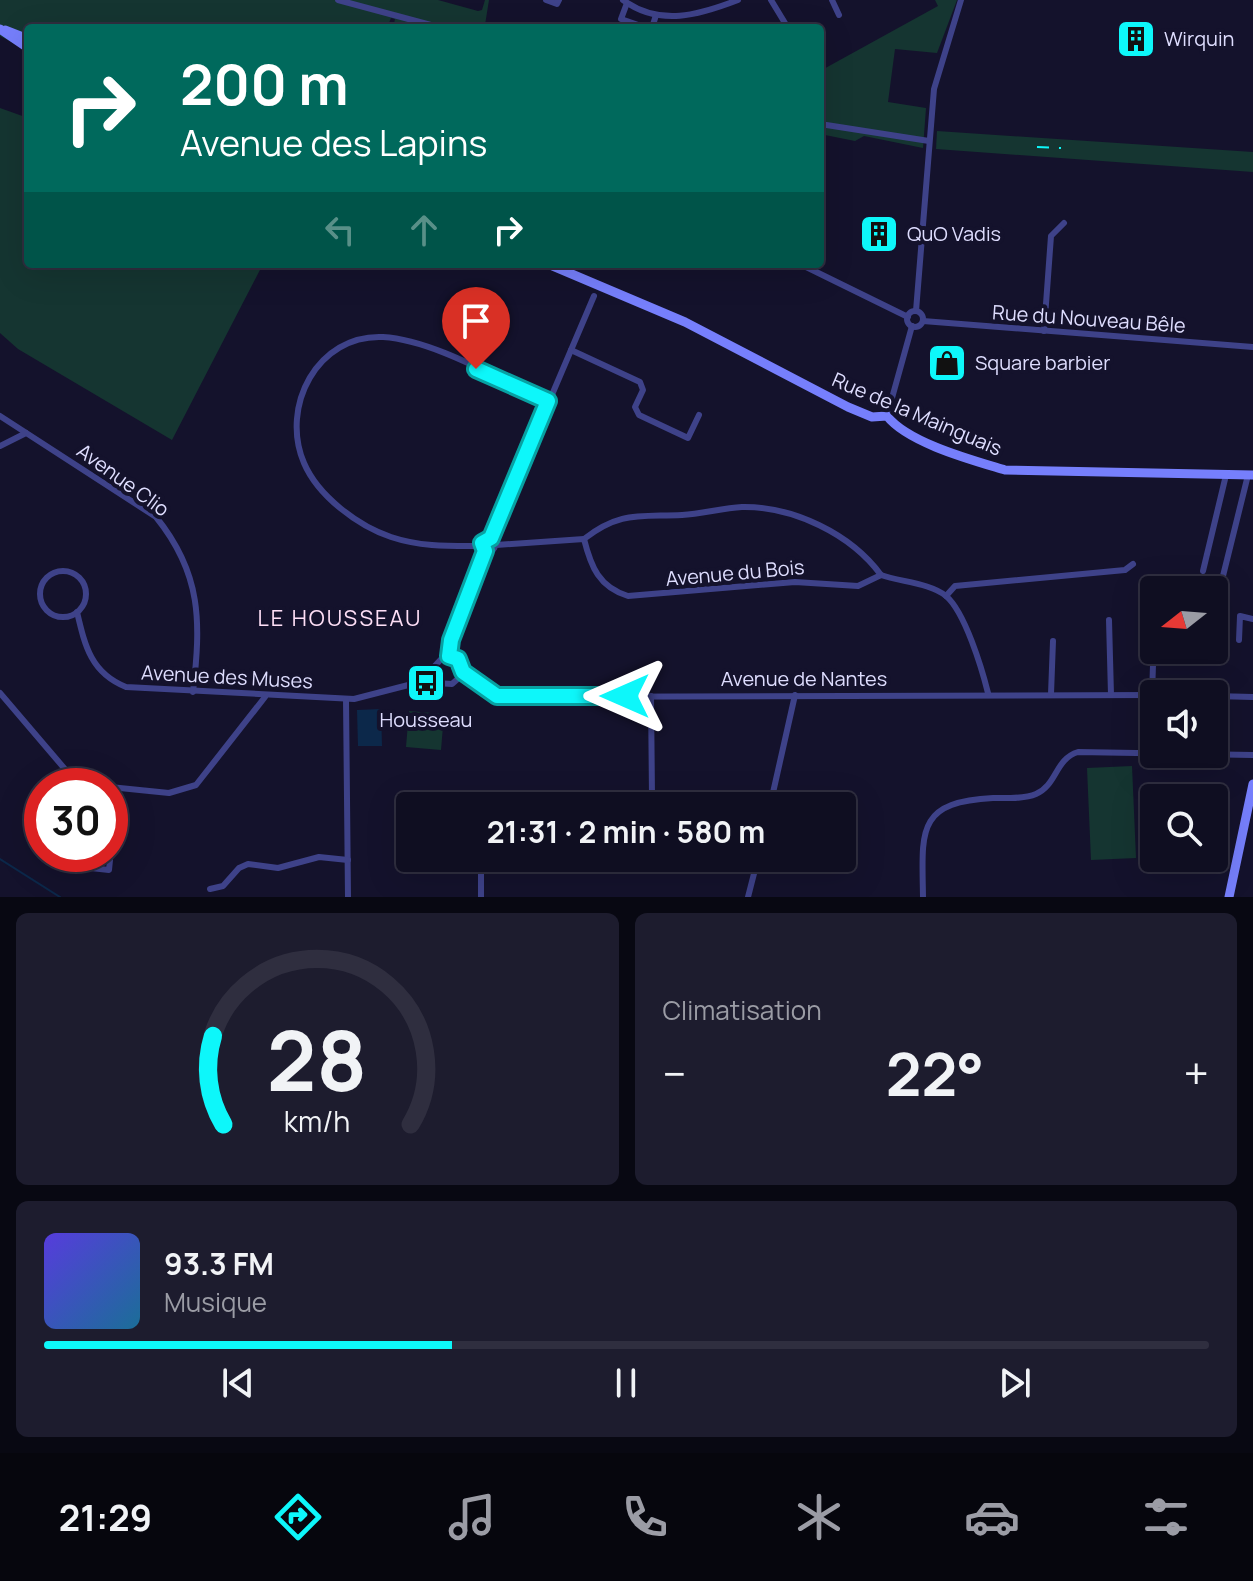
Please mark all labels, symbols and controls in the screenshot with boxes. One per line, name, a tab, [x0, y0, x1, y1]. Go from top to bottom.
building icon: Wirquin	[1115, 18, 1157, 60]
place label: Wirquin	[1164, 25, 1234, 52]
text: 200 m	[180, 45, 349, 122]
icon: right	[48, 56, 152, 160]
text: Avenue des Lapins	[180, 118, 487, 167]
icon: left	[318, 208, 362, 252]
icon: ahead	[402, 208, 446, 252]
icon: right	[486, 208, 530, 252]
building icon: QuO Vadis	[858, 213, 900, 255]
place label: QuO Vadis	[907, 220, 1001, 247]
pin	[442, 287, 510, 369]
street label: Rue du Nouveau Bêle	[991, 298, 1187, 339]
icon: arrive	[454, 299, 498, 343]
shop icon: Square barbier	[926, 342, 968, 384]
place label: Square barbier	[975, 349, 1110, 376]
street label: Rue de la Mainguais	[828, 366, 1006, 462]
street label: Avenue Clio	[72, 437, 175, 522]
street label: Avenue du Bois	[664, 553, 806, 592]
north arrow	[1140, 576, 1228, 664]
map controls	[1140, 576, 1228, 872]
district label: LE HOUSSEAU	[258, 603, 422, 633]
position arrow	[583, 654, 667, 738]
street label: Avenue des Muses	[140, 659, 314, 694]
bus stop icon: Housseau	[405, 662, 447, 704]
street label: Avenue de Nantes	[721, 665, 887, 692]
button: sound	[1140, 680, 1228, 768]
place label: Housseau	[380, 706, 472, 733]
speed limit sign: 30	[24, 768, 128, 872]
button: search	[1140, 784, 1228, 872]
text: 21:31 · 2 min · 580 m	[487, 811, 765, 852]
text: Climatisation	[663, 992, 822, 1028]
text: 28	[267, 1002, 368, 1116]
text: 22°	[886, 1032, 984, 1114]
text: −	[663, 1043, 686, 1103]
text: +	[1184, 1043, 1209, 1103]
text: km/h	[284, 1102, 350, 1141]
text: 93.3 FM	[164, 1243, 274, 1284]
text: Musique	[164, 1284, 267, 1320]
icon: previous	[216, 1361, 260, 1405]
icon: pause	[604, 1361, 648, 1405]
icon: next	[993, 1361, 1037, 1405]
icon: directions	[270, 1489, 326, 1545]
icon: music	[444, 1489, 500, 1545]
icon: phone	[617, 1489, 673, 1545]
icon: climate	[791, 1489, 847, 1545]
icon: car	[964, 1489, 1020, 1545]
icon: filters	[1138, 1489, 1194, 1545]
text: 21:29	[59, 1493, 152, 1542]

